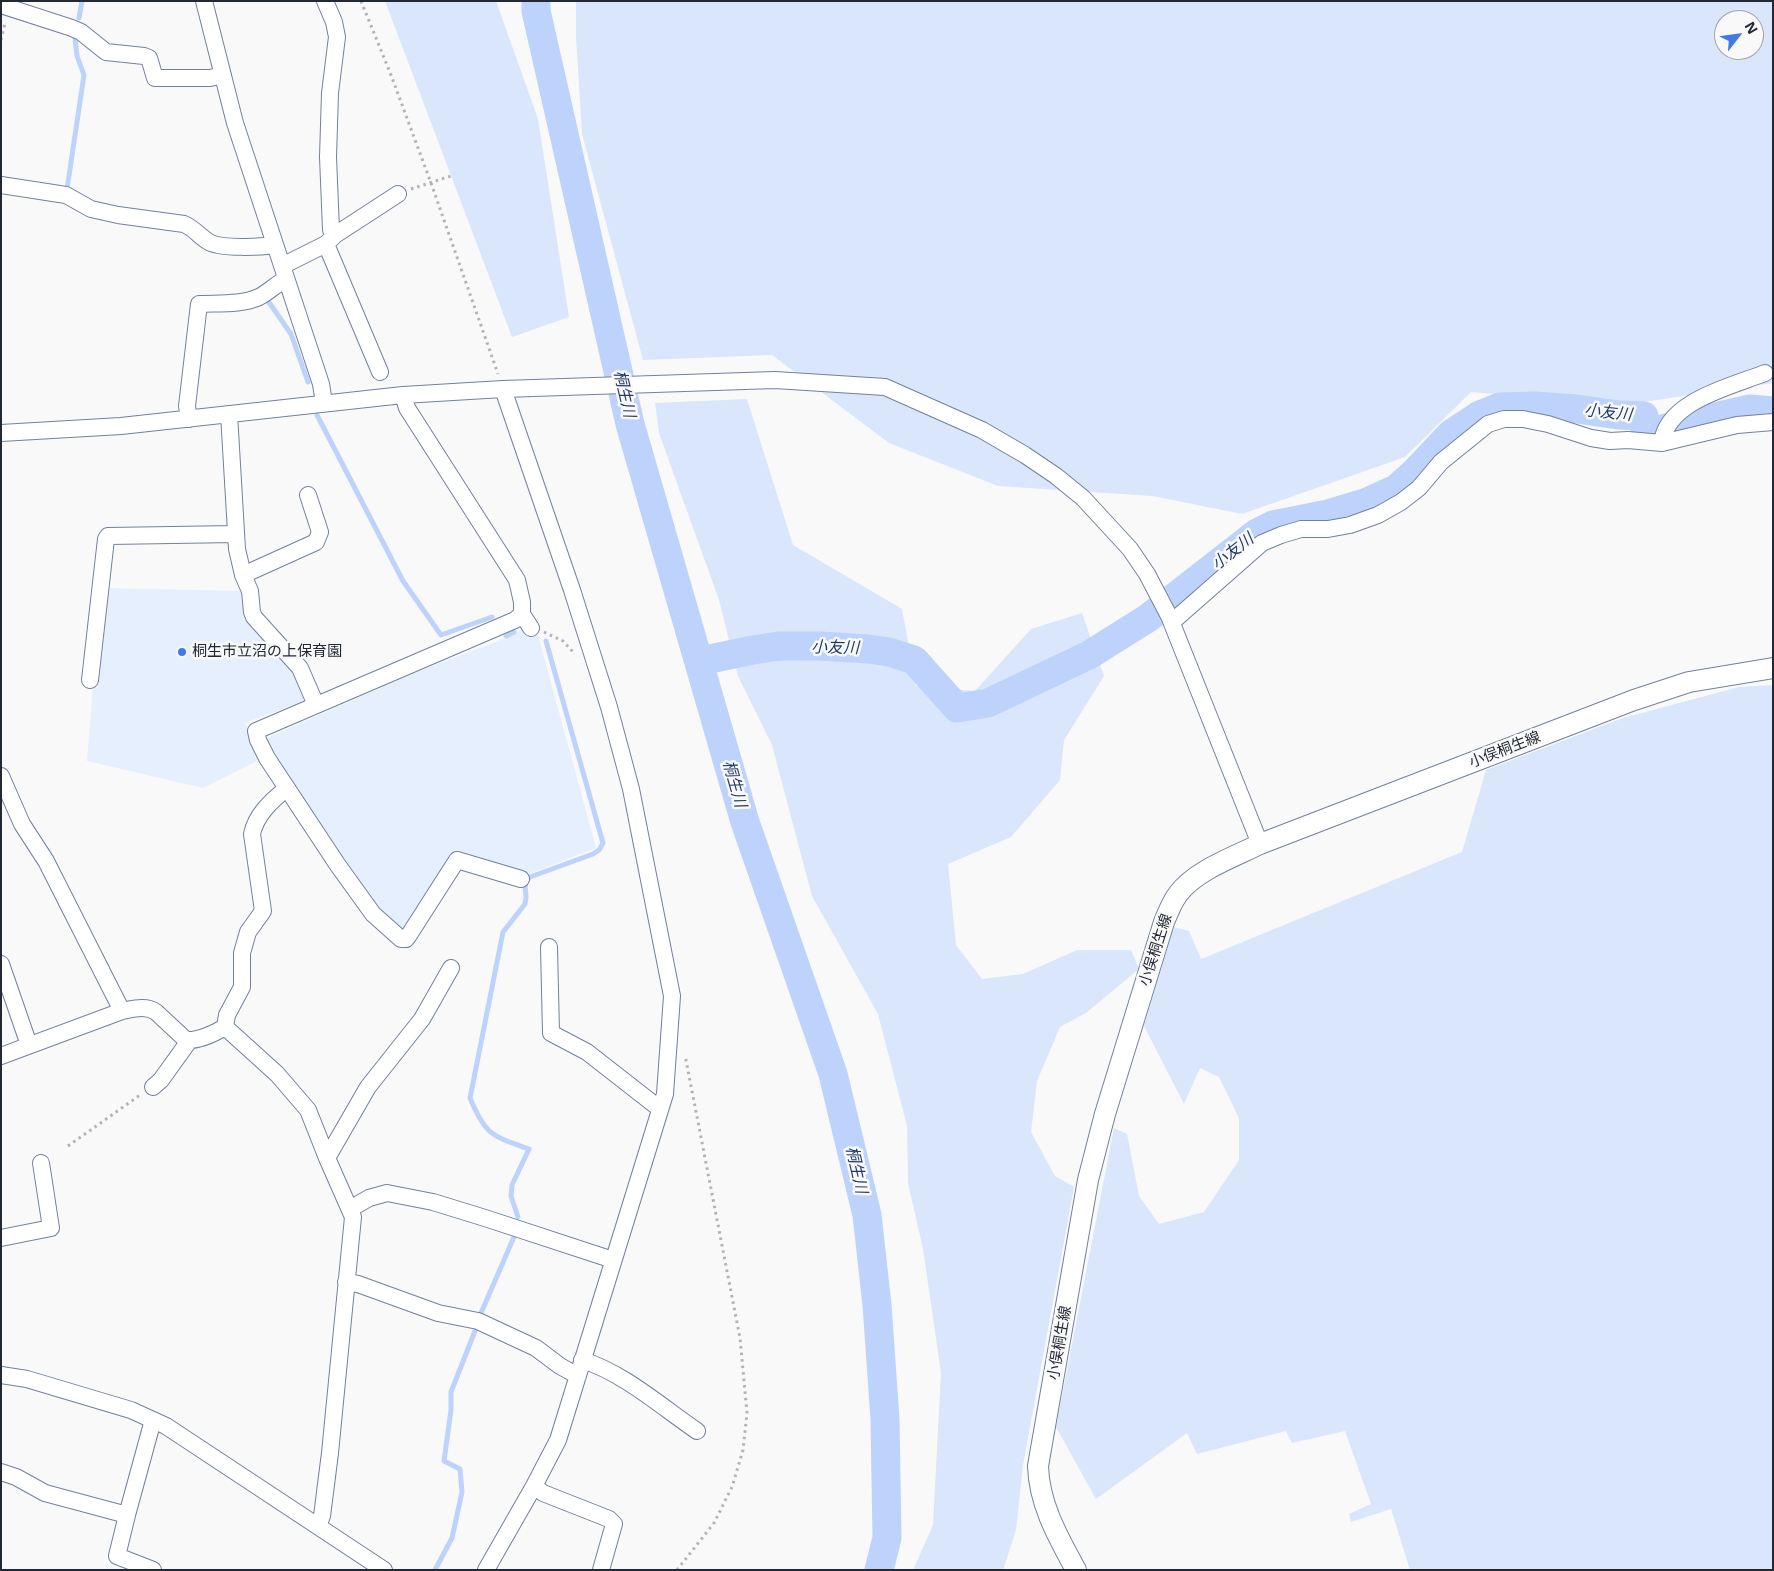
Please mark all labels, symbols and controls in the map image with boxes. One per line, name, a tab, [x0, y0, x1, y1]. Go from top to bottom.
north arrow	[1714, 10, 1764, 60]
text: N	[1740, 18, 1763, 37]
water label: 桐生川	[609, 368, 639, 420]
water label: 小友川	[1583, 401, 1633, 425]
water label: 小友川	[1208, 530, 1258, 574]
water label: 小友川	[811, 638, 859, 658]
place label: 桐生市立沼の上保育園	[192, 643, 342, 661]
marker: 桐生市立沼の上保育園	[176, 646, 188, 658]
street label: 小俣桐生線	[1467, 728, 1543, 772]
water label: 桐生川	[718, 758, 750, 810]
street label: 小俣桐生線	[1136, 912, 1176, 988]
water label: 桐生川	[841, 1144, 871, 1196]
street label: 小俣桐生線	[1045, 1305, 1075, 1381]

